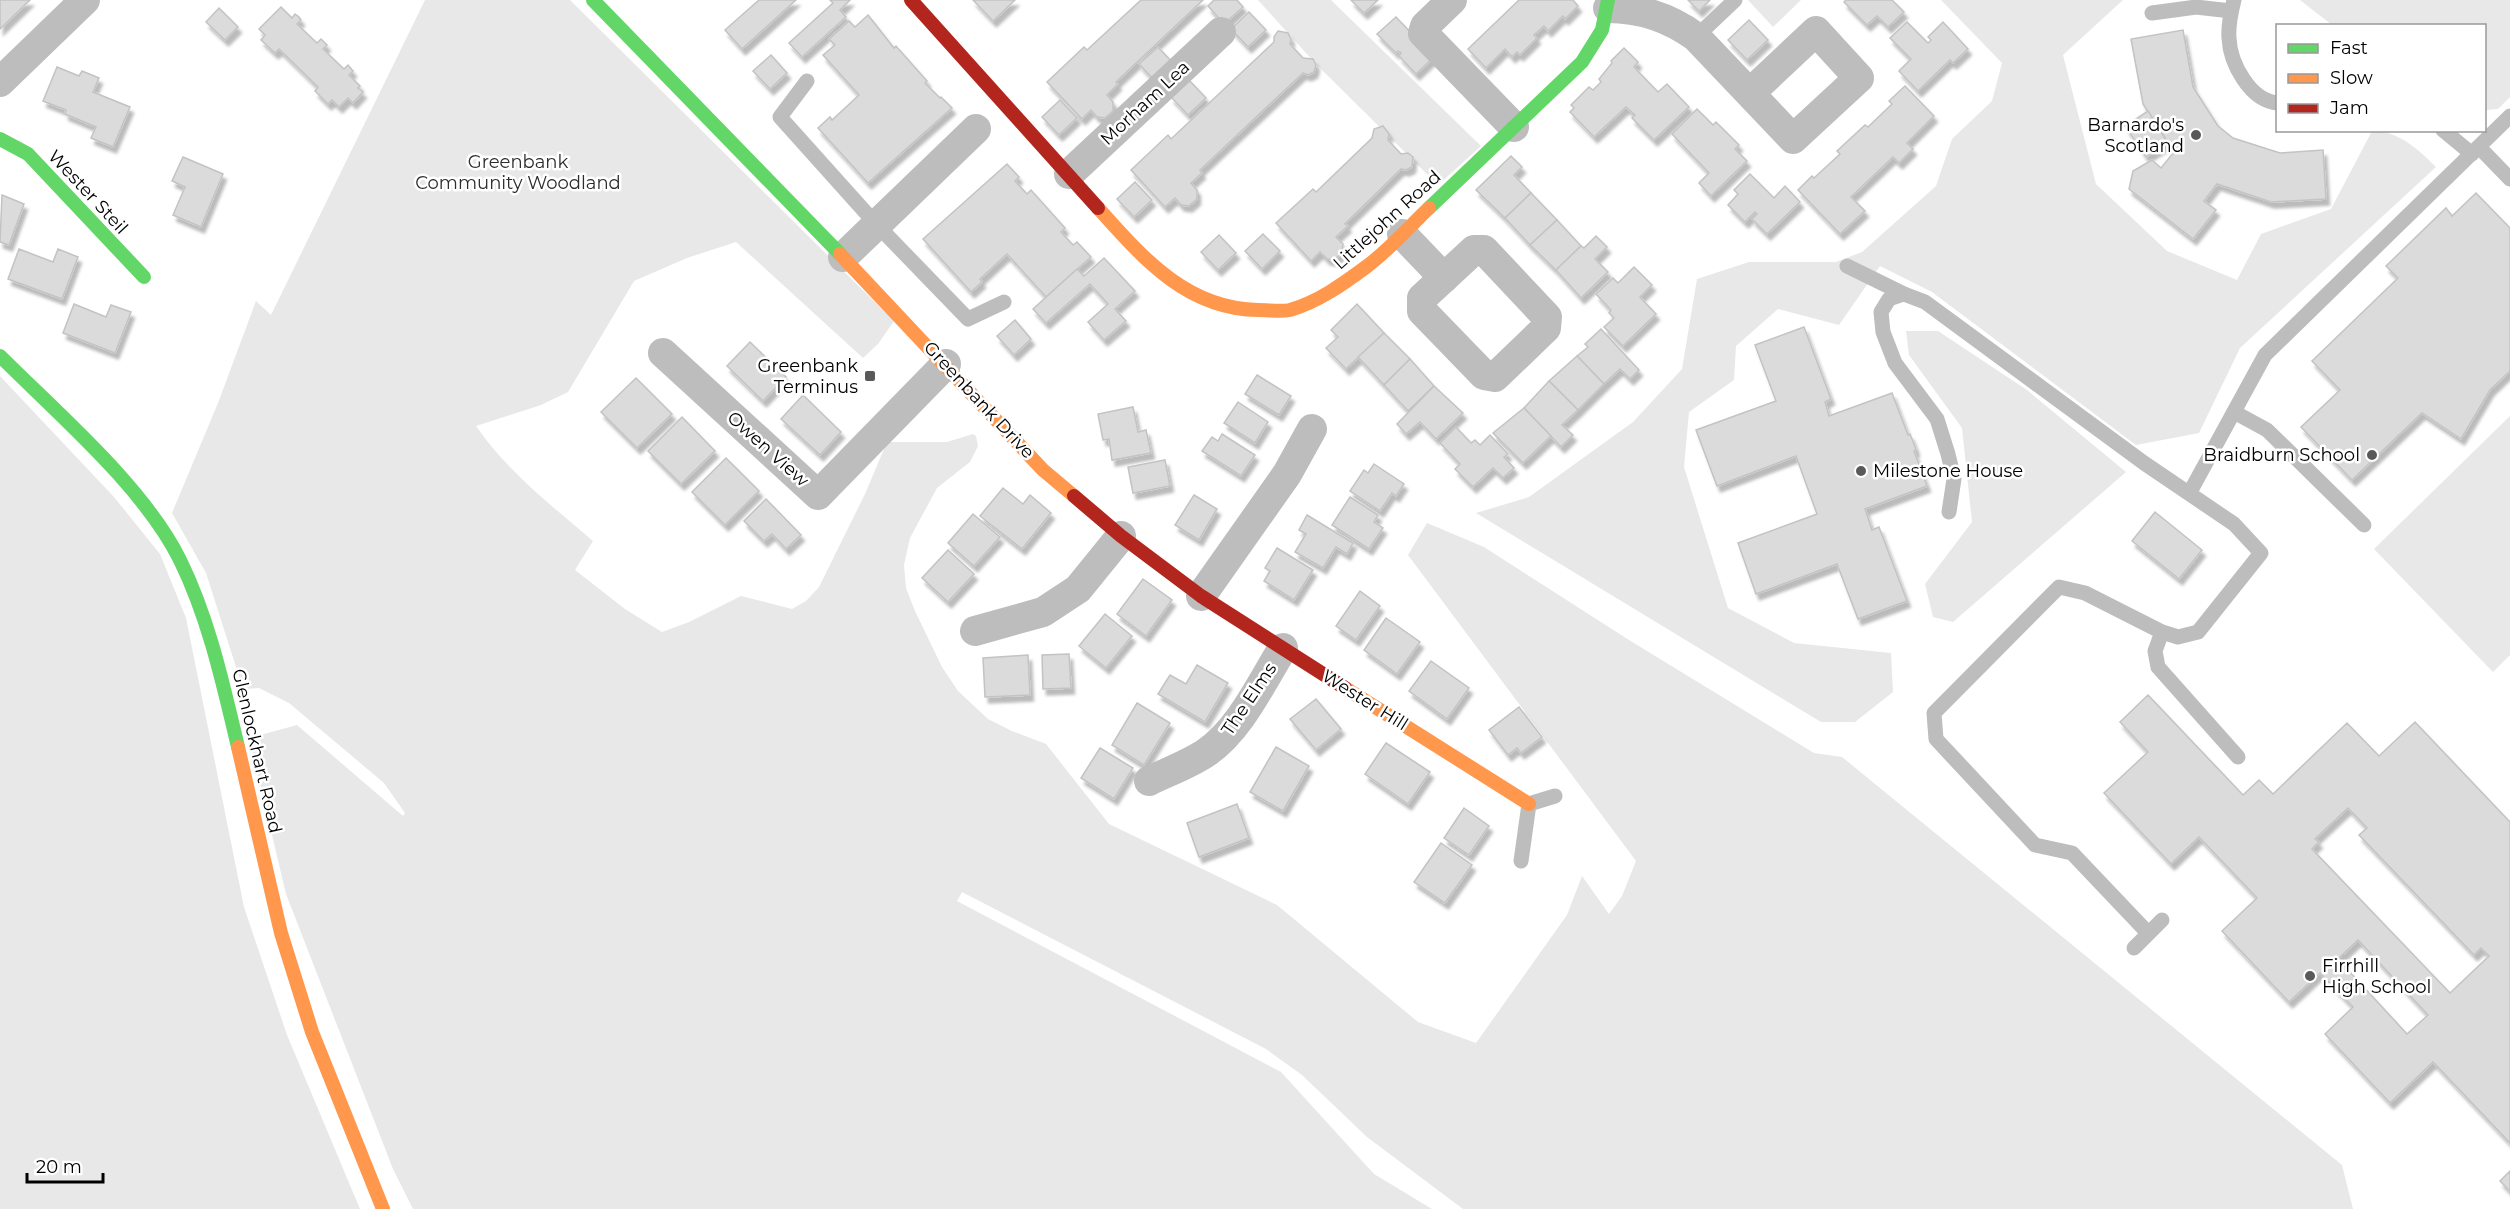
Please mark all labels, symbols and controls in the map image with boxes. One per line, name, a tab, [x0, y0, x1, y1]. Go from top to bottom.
legend	[2276, 24, 2486, 132]
text: Fast	[2330, 37, 2368, 59]
street label: Morham Lea	[1096, 56, 1194, 150]
text: Slow	[2330, 67, 2373, 89]
text: Jam	[2329, 97, 2369, 119]
place label: Barnardo's Scotland	[2087, 114, 2184, 157]
marker: Barnardo's Scotland	[2189, 128, 2203, 142]
street label: Wester Steil	[43, 145, 133, 239]
park label: Greenbank Community Woodland	[415, 151, 621, 194]
street label: Littlejohn Road	[1329, 166, 1445, 274]
street label: Greenbank Drive	[919, 337, 1039, 463]
place label: Greenbank Terminus	[757, 355, 858, 398]
marker: Greenbank Terminus	[863, 369, 877, 383]
street label: Owen View	[723, 407, 813, 491]
place label: Braidburn School	[2203, 444, 2360, 466]
marker: Braidburn School	[2365, 448, 2379, 462]
place label: Milestone House	[1873, 460, 2023, 482]
marker: Milestone House	[1854, 464, 1868, 478]
street label: The Elms	[1217, 658, 1281, 739]
street label: Wester Hill	[1318, 665, 1412, 735]
street label: Glenlockhart Road	[227, 667, 287, 835]
place label: Firrhill High School	[2322, 955, 2431, 998]
marker: Firrhill High School	[2303, 969, 2317, 983]
scale bar	[27, 1146, 104, 1184]
text: 20 m	[36, 1156, 82, 1178]

